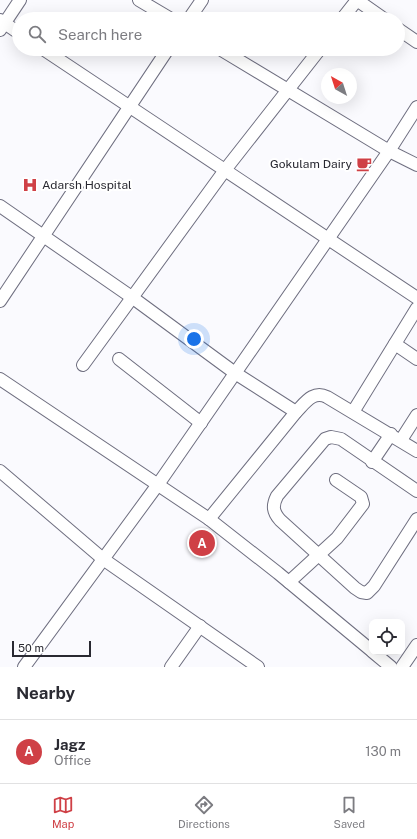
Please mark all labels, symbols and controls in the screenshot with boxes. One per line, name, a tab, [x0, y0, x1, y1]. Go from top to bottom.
search box	[12, 12, 405, 56]
icon: search	[26, 23, 48, 45]
text: Search here	[58, 26, 142, 43]
north arrow	[321, 68, 357, 104]
cafe icon: Gokulam Dairy	[355, 155, 373, 173]
place label: Gokulam Dairy	[270, 157, 353, 171]
hospital icon: Adarsh Hospital	[21, 176, 39, 194]
place label: Adarsh Hospital	[42, 178, 132, 192]
your location	[184, 329, 204, 349]
pin: A	[189, 528, 215, 558]
map controls	[369, 619, 405, 655]
button: locate	[369, 619, 405, 655]
scale bar	[12, 639, 91, 658]
text: 50 m	[18, 642, 44, 654]
text: Nearby	[16, 683, 75, 703]
text: Jagz	[54, 736, 86, 753]
text: A	[24, 744, 34, 759]
text: 130 m	[365, 744, 401, 759]
text: Office	[54, 753, 91, 768]
tab: Map	[52, 794, 74, 830]
tab: Directions	[178, 794, 230, 830]
tab: Saved	[334, 794, 365, 830]

